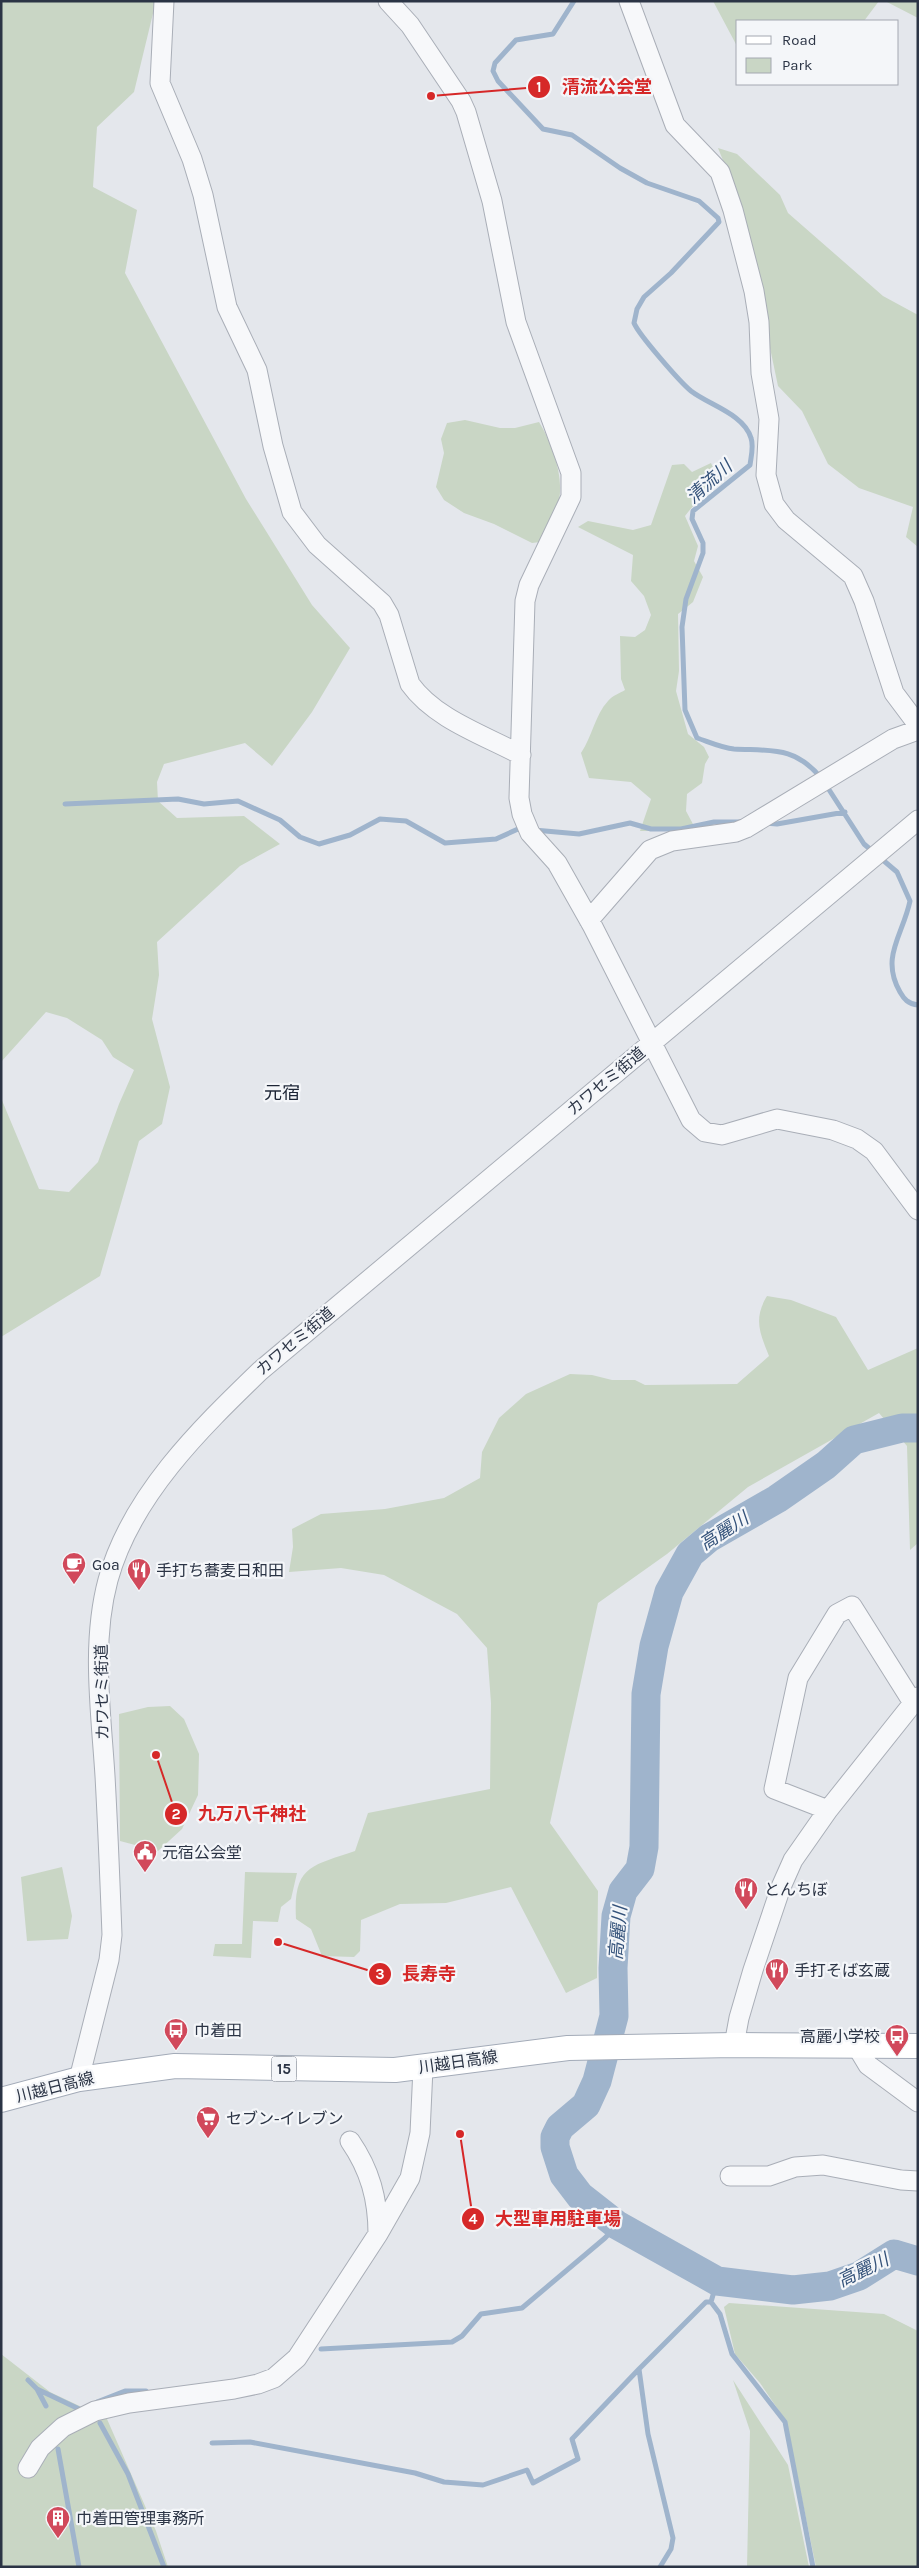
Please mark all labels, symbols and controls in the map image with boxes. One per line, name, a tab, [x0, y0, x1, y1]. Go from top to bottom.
legend	[736, 20, 899, 85]
text: Road	[782, 31, 817, 49]
text: Park	[782, 56, 812, 74]
callout: 清流公会堂	[527, 71, 662, 104]
text: 清流公会堂	[562, 76, 652, 98]
text: 1	[536, 78, 542, 96]
water label: 清流川	[682, 454, 738, 508]
street label: カワセミ街道	[563, 1043, 649, 1119]
district label: 元宿	[264, 1082, 300, 1104]
street label: カワセミ街道	[252, 1303, 338, 1379]
water label: 高麗川	[695, 1506, 754, 1555]
cafe icon: Goa	[61, 1551, 87, 1585]
place label: Goa	[92, 1555, 120, 1574]
restaurant icon: 手打ち蕎麦日和田	[126, 1557, 152, 1591]
place label: 手打ち蕎麦日和田	[156, 1561, 284, 1580]
street label: カワセミ街道	[92, 1644, 112, 1740]
callout: 九万八千神社	[163, 1798, 316, 1831]
text: 九万八千神社	[198, 1803, 306, 1825]
text: 2	[171, 1805, 181, 1823]
public building icon: 元宿公会堂	[132, 1839, 158, 1873]
place label: 元宿公会堂	[162, 1843, 242, 1862]
restaurant icon: とんちぼ	[733, 1876, 759, 1910]
place label: とんちぼ	[764, 1880, 828, 1899]
water label: 高麗川	[605, 1903, 631, 1961]
callout: 長寿寺	[367, 1957, 466, 1990]
restaurant icon: 手打そば玄蔵	[764, 1957, 790, 1991]
place label: 手打そば玄蔵	[794, 1961, 890, 1980]
text: 長寿寺	[402, 1963, 456, 1985]
text: 3	[375, 1965, 385, 1983]
bus stop icon: 巾着田	[163, 2017, 189, 2051]
place label: 巾着田	[194, 2021, 242, 2040]
bus stop icon: 高麗小学校	[884, 2023, 910, 2057]
place label: 高麗小学校	[800, 2027, 880, 2046]
street label: 川越日高線	[417, 2047, 499, 2077]
road number: 15	[272, 2056, 296, 2082]
street label: 川越日高線	[14, 2068, 96, 2106]
supermarket icon: セブン-イレブン	[195, 2105, 221, 2139]
place label: セブン-イレブン	[226, 2109, 344, 2128]
callout: 大型車用駐車場	[460, 2202, 631, 2235]
text: 大型車用駐車場	[495, 2208, 621, 2230]
text: 4	[469, 2210, 478, 2228]
water label: 高麗川	[834, 2247, 894, 2292]
building icon: 巾着田管理事務所	[45, 2505, 71, 2539]
place label: 巾着田管理事務所	[76, 2509, 204, 2528]

